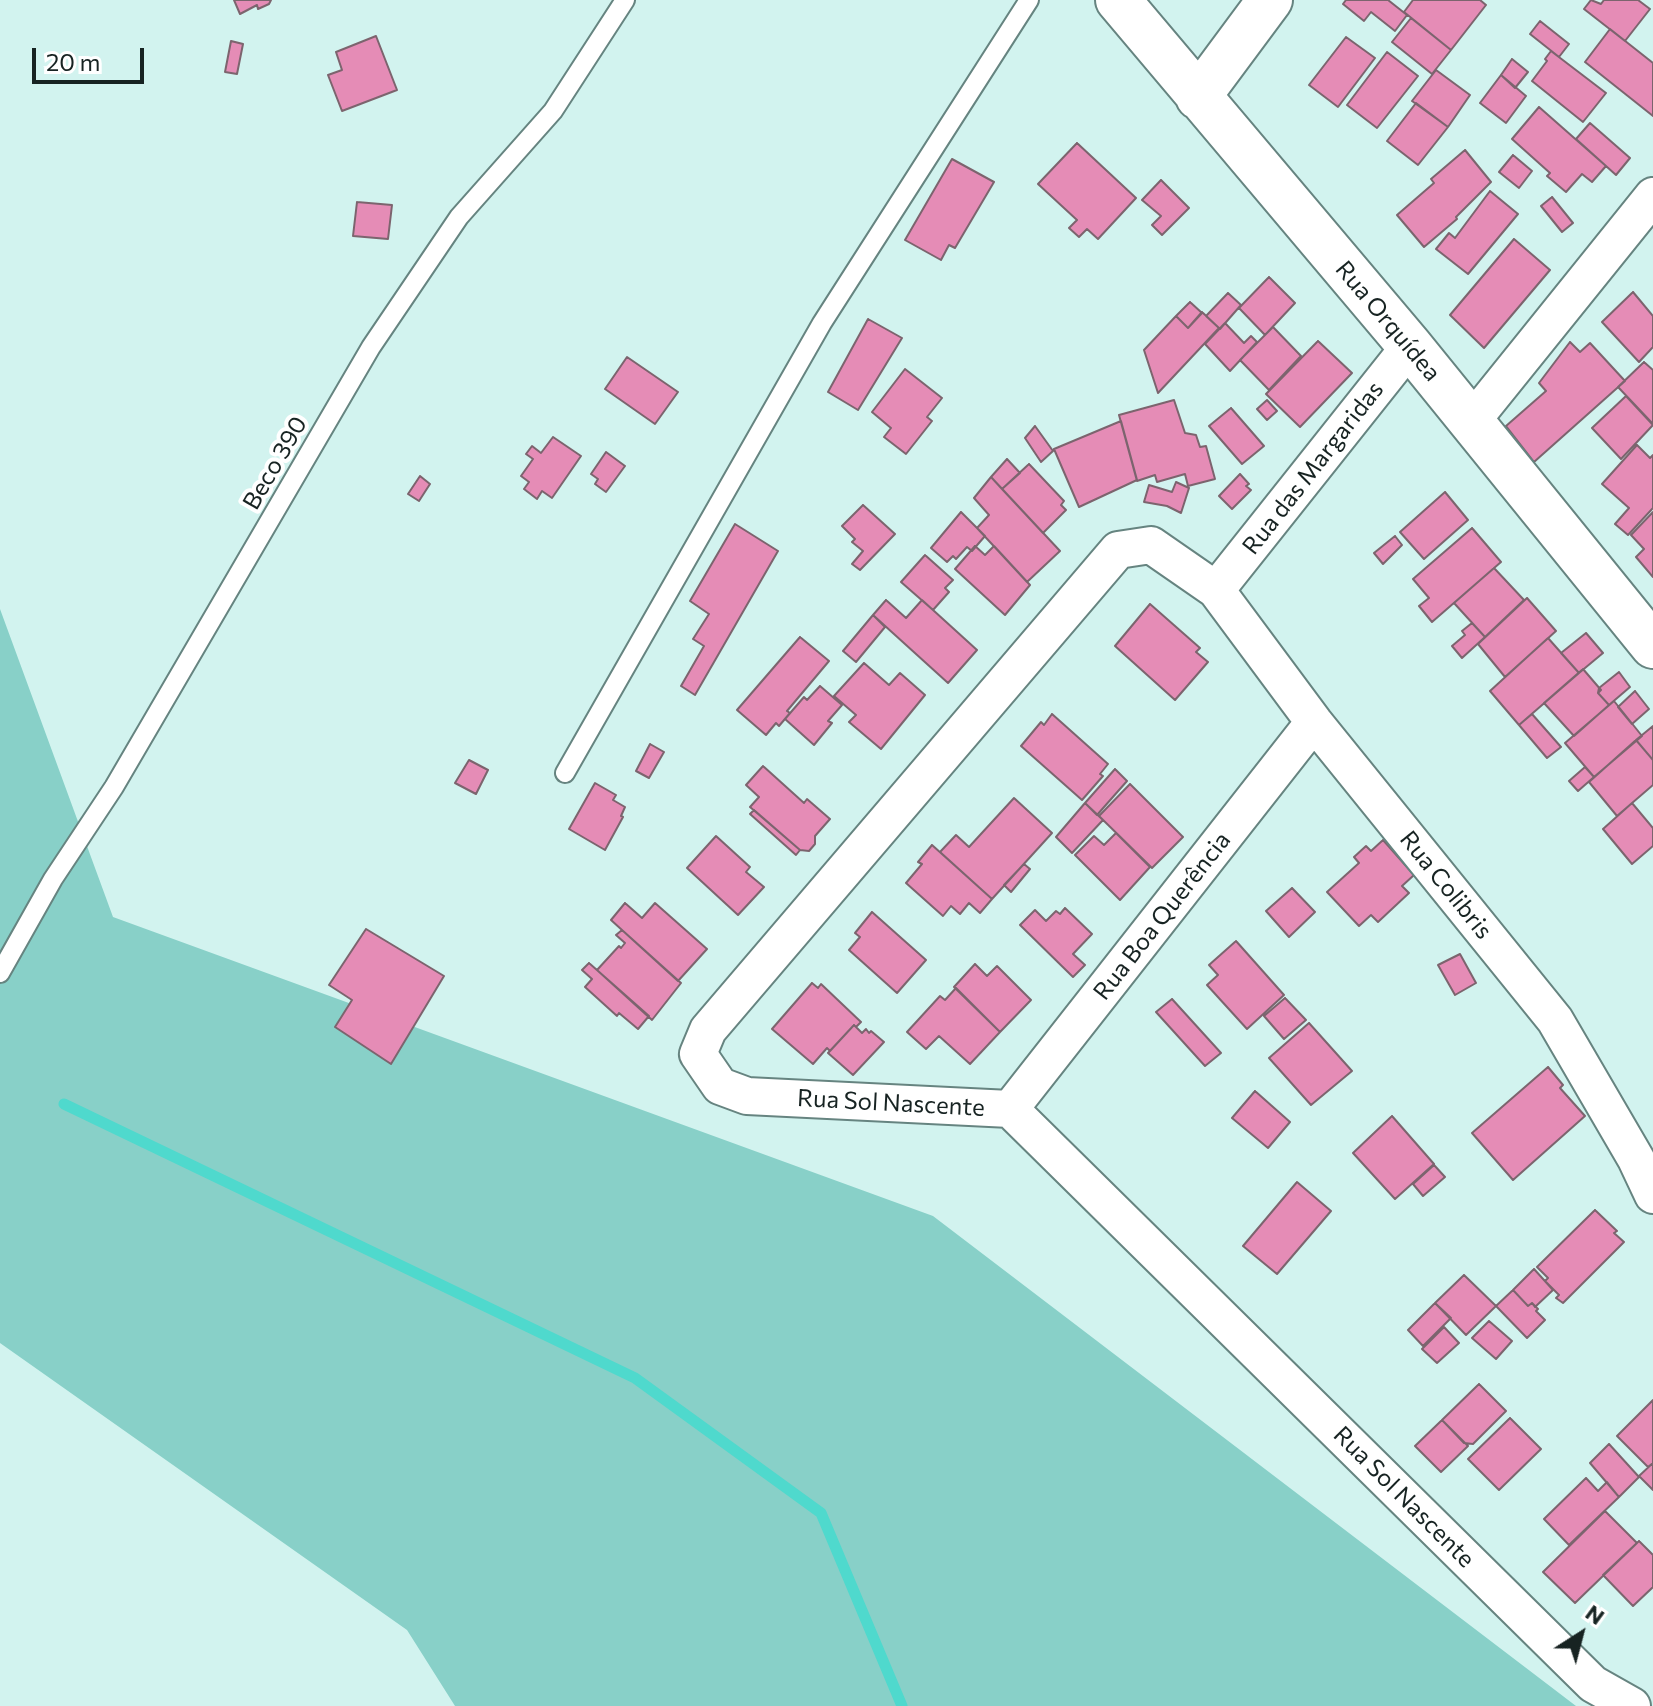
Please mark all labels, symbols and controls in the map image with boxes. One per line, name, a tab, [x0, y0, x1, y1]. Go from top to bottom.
scale bar	[36, 32, 148, 82]
text: 20 m	[46, 47, 100, 76]
street label: Rua Orquídea	[1329, 255, 1447, 387]
street label: Rua das Margaridas	[1236, 376, 1390, 560]
street label: Beco 390	[237, 411, 313, 515]
street label: Rua Colibris	[1394, 825, 1498, 945]
street label: Rua Boa Querência	[1087, 826, 1237, 1006]
street label: Rua Sol Nascente	[796, 1084, 986, 1122]
street label: Rua Sol Nascente	[1327, 1420, 1481, 1574]
north arrow	[1541, 1594, 1621, 1674]
text: N	[1581, 1598, 1610, 1630]

